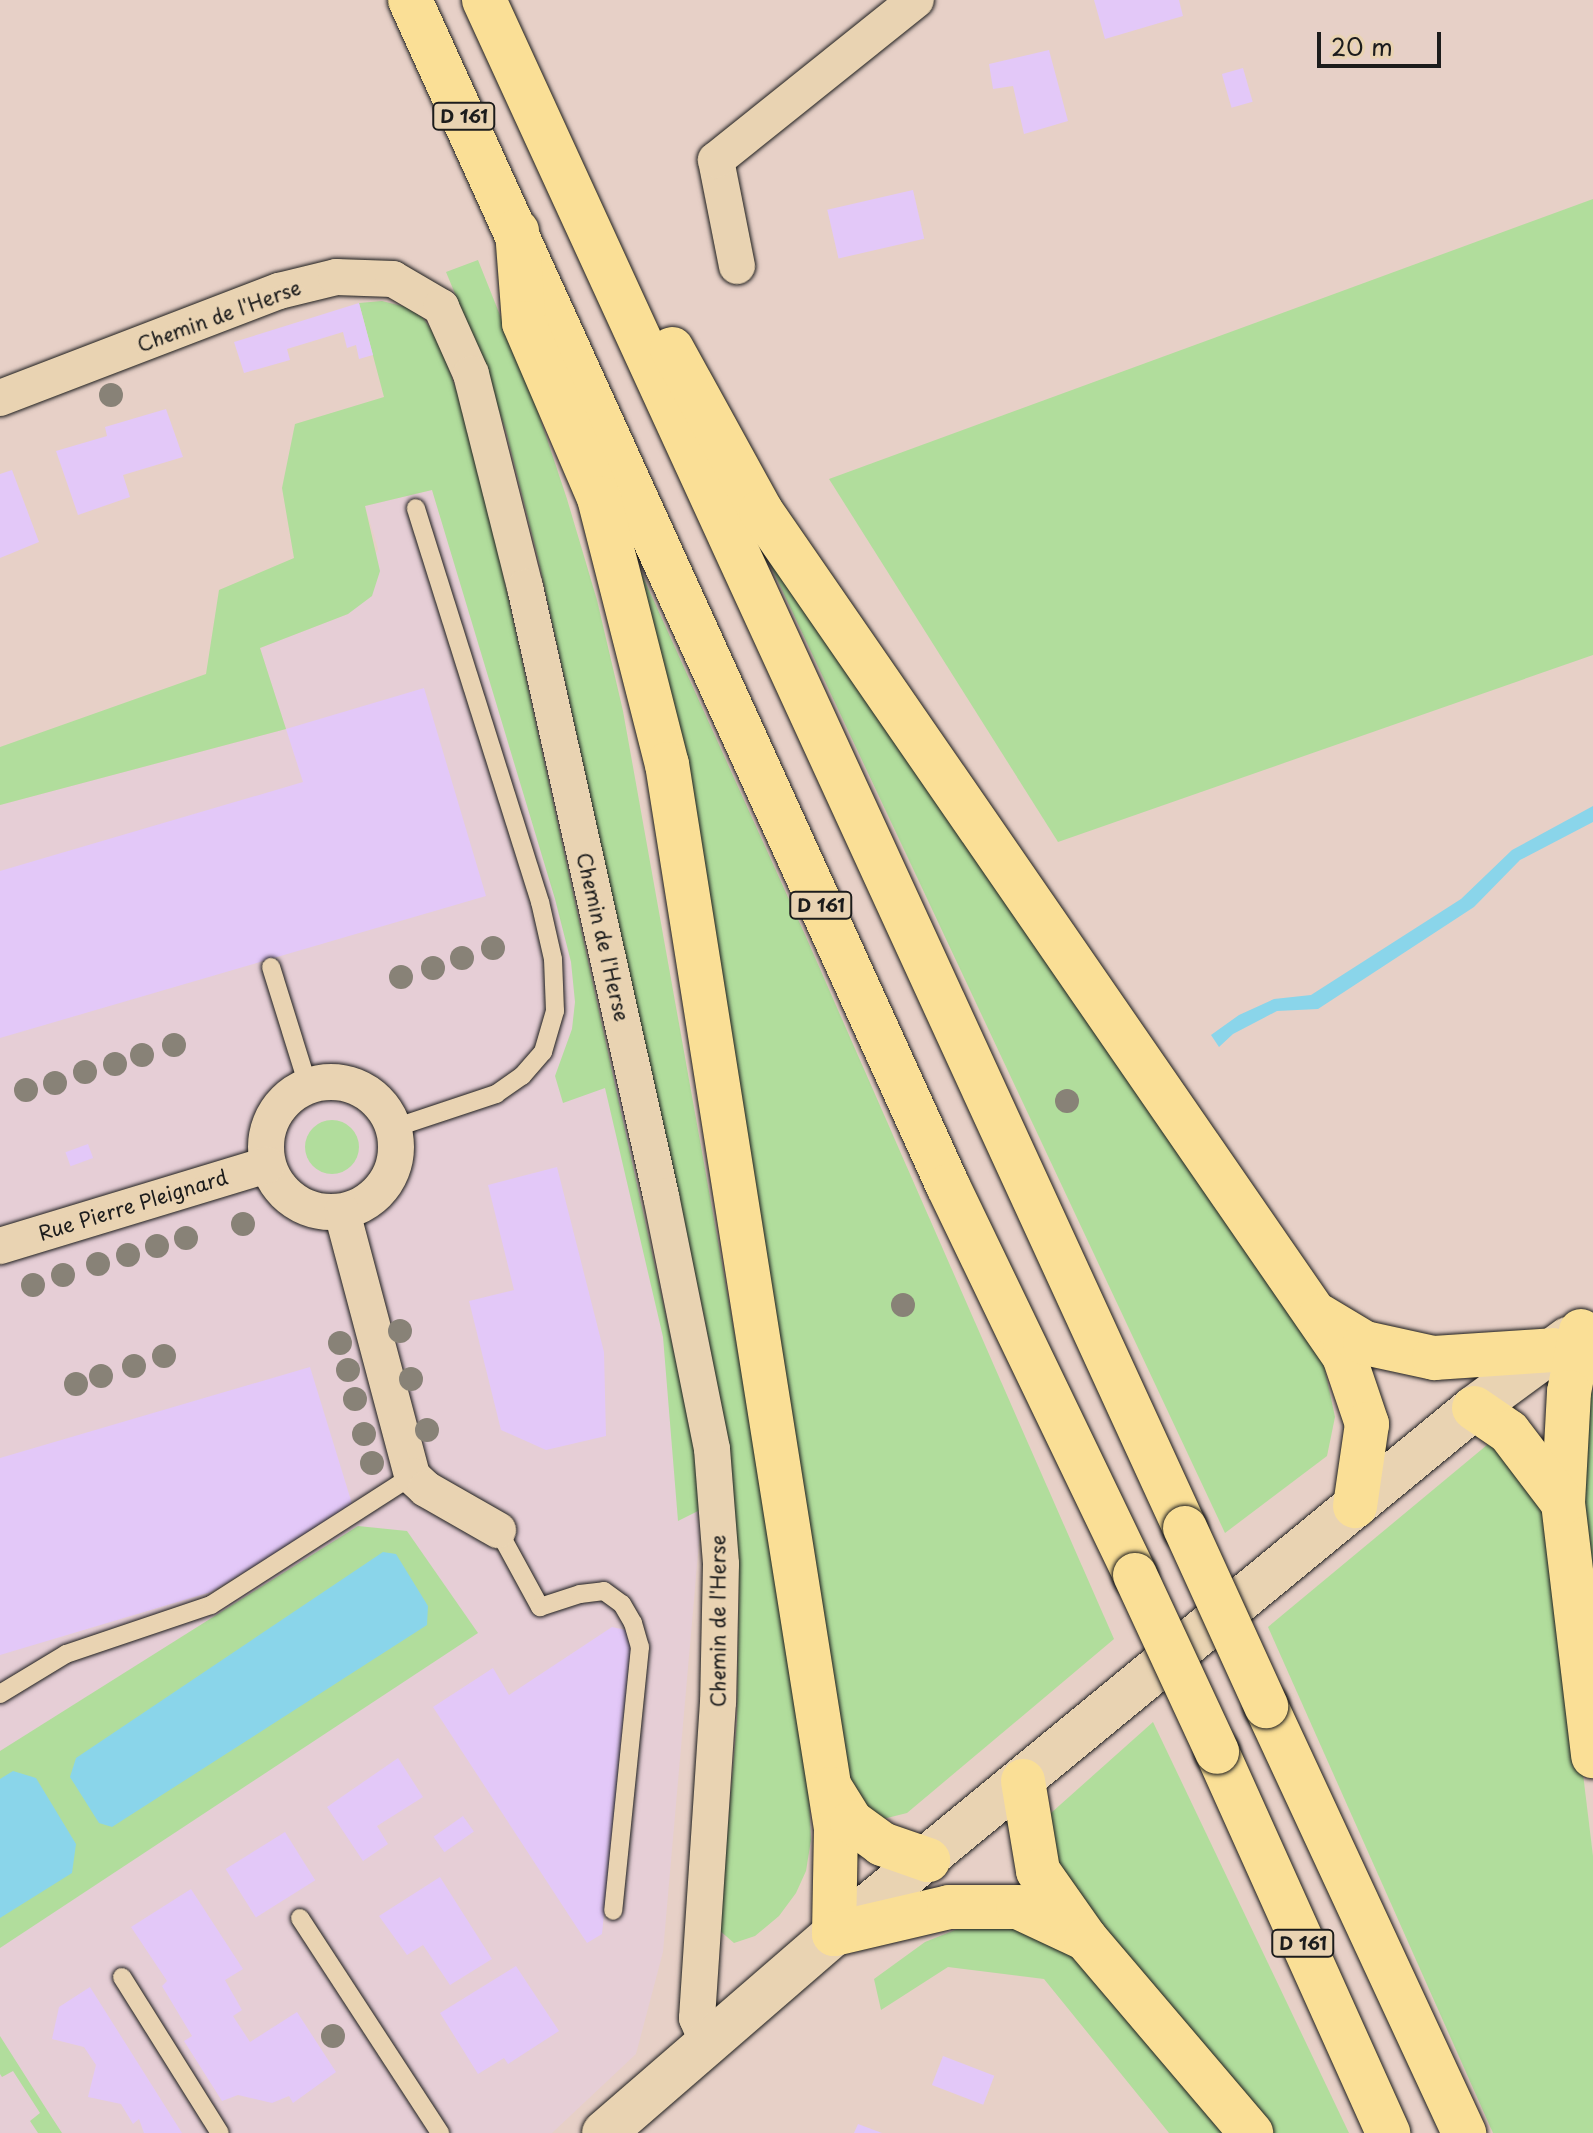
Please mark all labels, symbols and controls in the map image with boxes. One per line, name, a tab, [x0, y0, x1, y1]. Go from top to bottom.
scale bar	[1321, 16, 1445, 66]
text: 20 m	[1331, 28, 1393, 64]
road number: D 161	[430, 102, 498, 130]
street label: Chemin de l'Herse	[133, 275, 305, 357]
street label: Chemin de l'Herse	[572, 850, 634, 1024]
road number: D 161	[787, 891, 855, 919]
street label: Rue Pierre Pleignard	[35, 1165, 231, 1245]
street label: Chemin de l'Herse	[706, 1534, 730, 1708]
road number: D 161	[1269, 1929, 1337, 1957]

